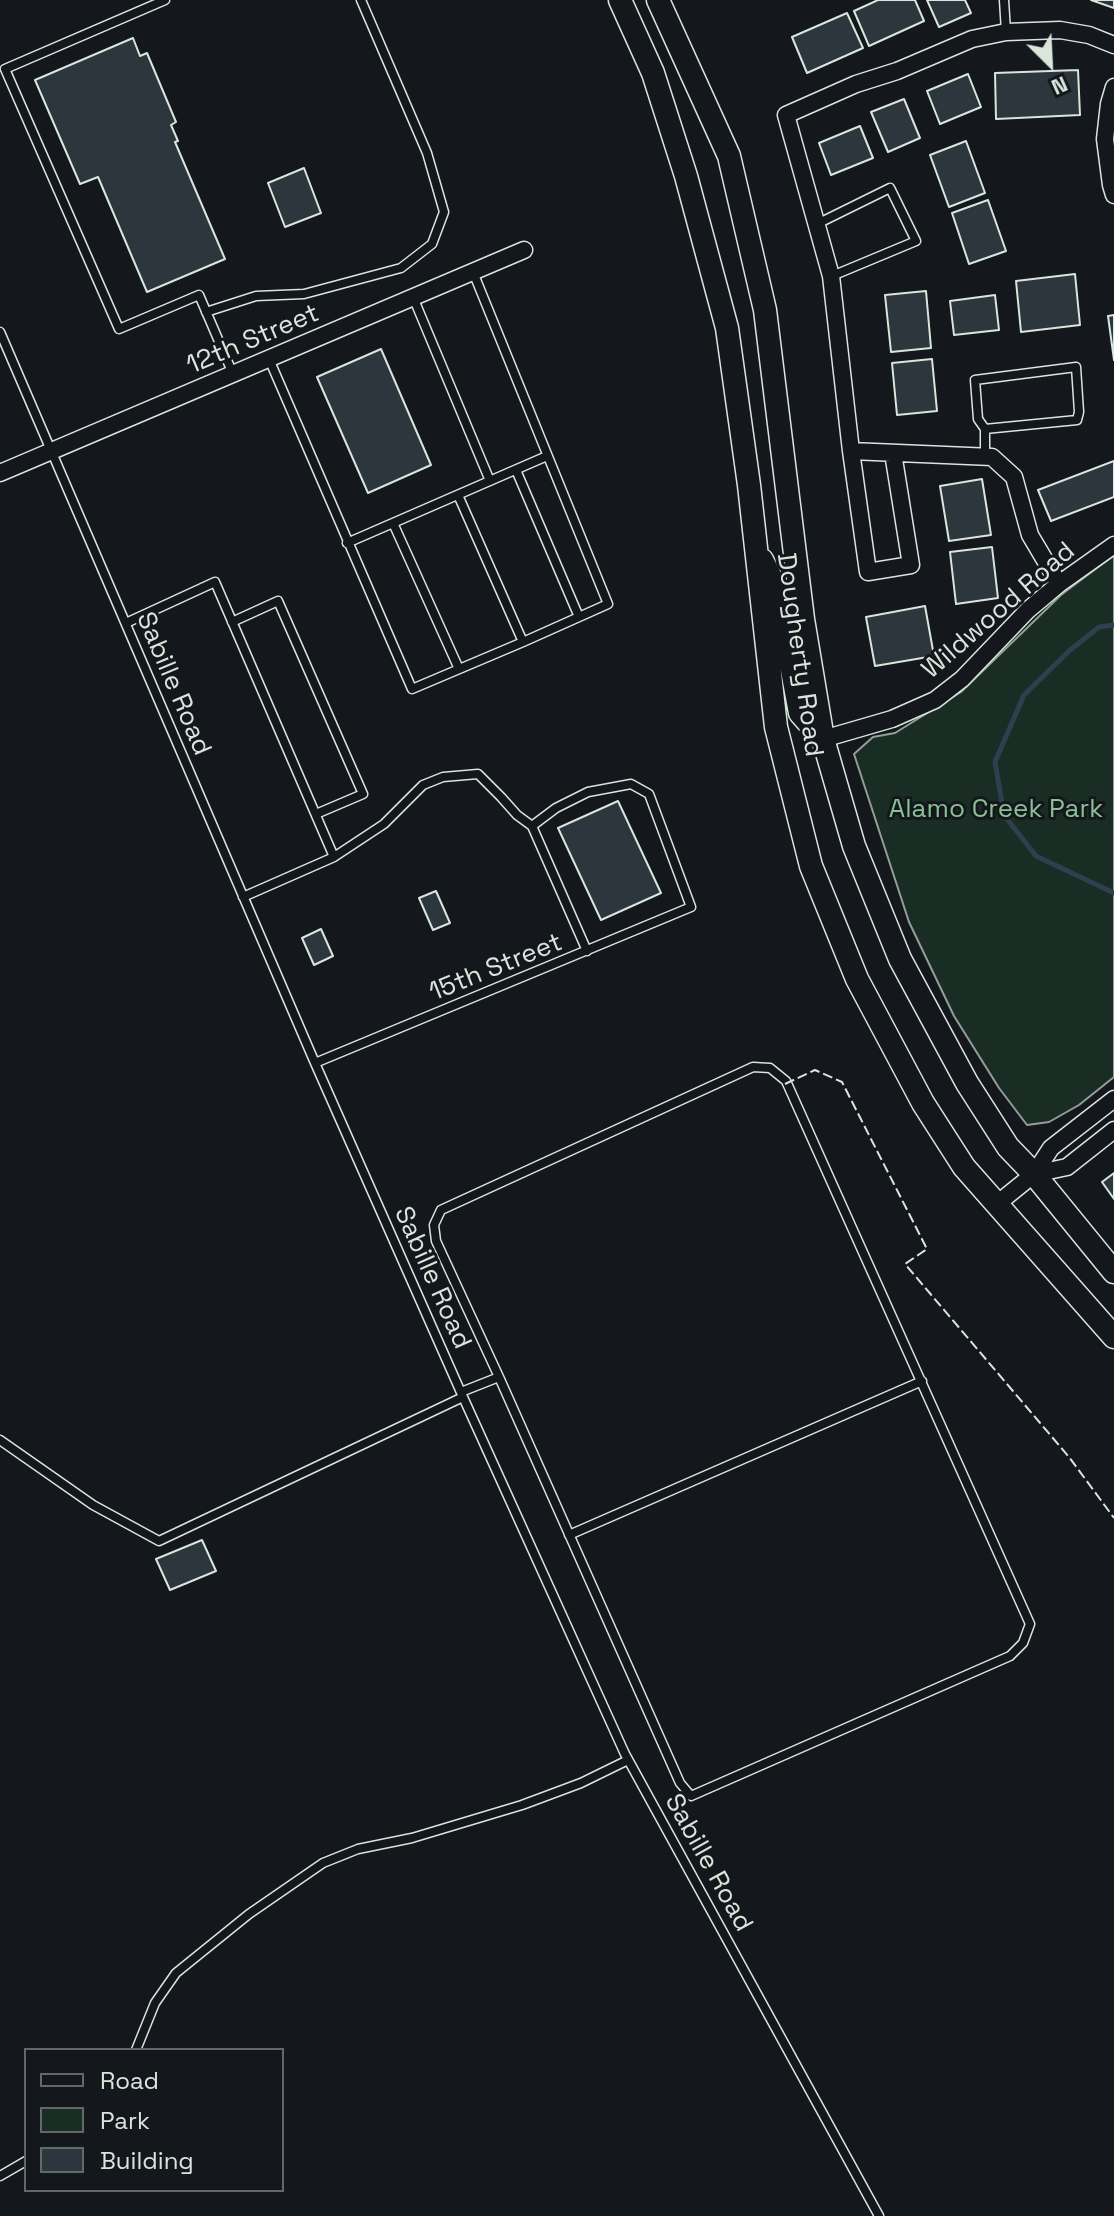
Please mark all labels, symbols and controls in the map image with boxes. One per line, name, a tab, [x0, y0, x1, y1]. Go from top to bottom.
north arrow	[1010, 24, 1090, 104]
text: N	[1047, 70, 1072, 102]
street label: 12th Street	[182, 298, 324, 382]
street label: Wildwood Road	[916, 536, 1082, 686]
street label: Dougherty Road	[769, 551, 829, 759]
street label: Sabille Road	[129, 608, 217, 760]
park label: Alamo Creek Park	[889, 794, 1103, 826]
street label: 15th Street	[425, 927, 567, 1009]
street label: Sabille Road	[387, 1202, 477, 1354]
street label: Sabille Road	[657, 1789, 759, 1937]
legend	[24, 2048, 284, 2192]
text: Road	[100, 2065, 159, 2096]
text: Park	[100, 2105, 150, 2136]
text: Building	[100, 2145, 194, 2176]

